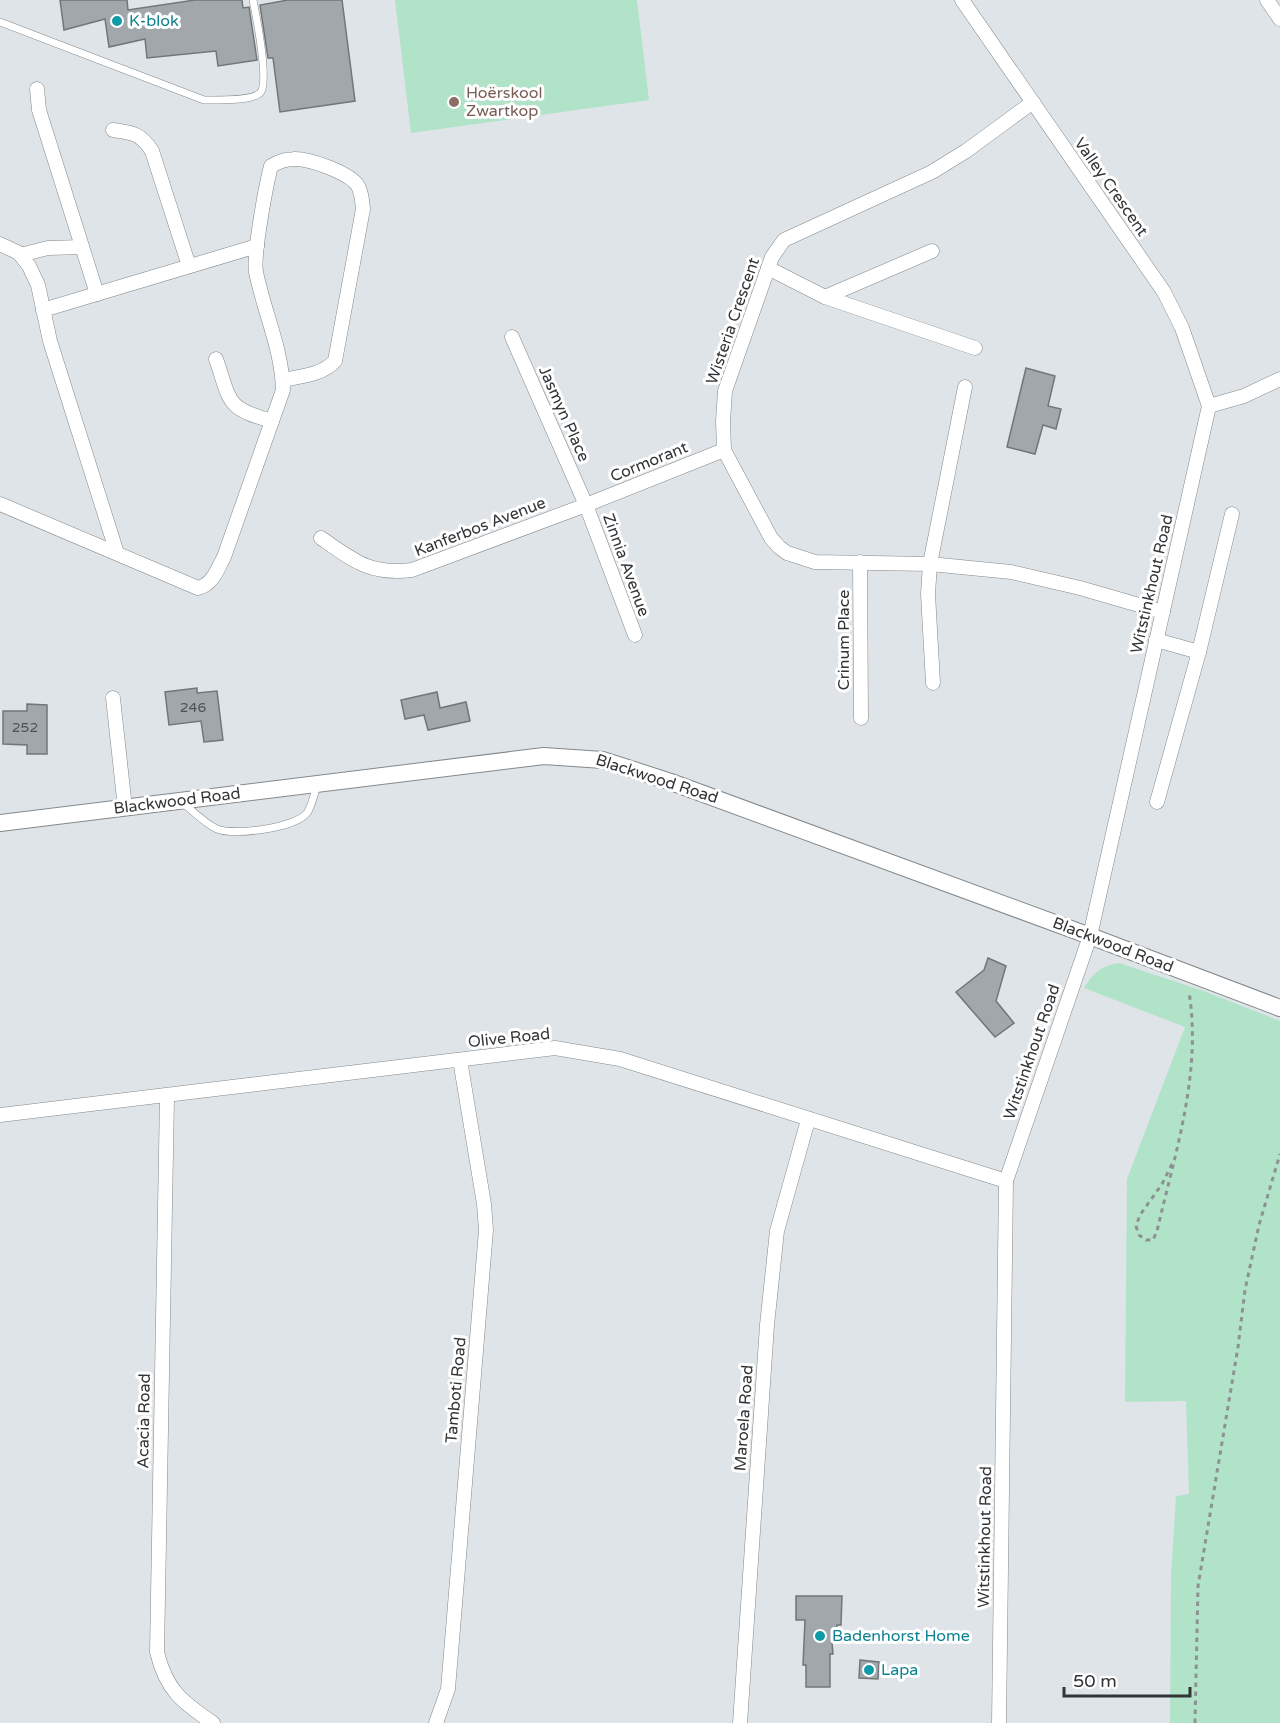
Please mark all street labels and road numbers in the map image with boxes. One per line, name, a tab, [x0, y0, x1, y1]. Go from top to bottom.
street label: Valley Crescent	[1070, 134, 1152, 240]
street label: Wisteria Crescent	[702, 255, 764, 387]
street label: Jasmyn Place	[534, 363, 594, 465]
street label: Cormorant	[607, 437, 691, 487]
street label: Kanferbos Avenue	[412, 493, 548, 561]
street label: Zinnia Avenue	[598, 511, 654, 619]
street label: Witstinkhout Road	[1126, 513, 1178, 655]
street label: Crinum Place	[834, 590, 854, 690]
street label: Blackwood Road	[593, 750, 721, 808]
street label: Blackwood Road	[112, 783, 242, 819]
street label: Blackwood Road	[1050, 913, 1176, 977]
street label: Witstinkhout Road	[999, 982, 1065, 1122]
street label: Olive Road	[467, 1024, 551, 1052]
street label: Tamboti Road	[441, 1336, 471, 1444]
street label: Maroela Road	[730, 1364, 758, 1472]
street label: Acacia Road	[133, 1373, 155, 1469]
street label: Witstinkhout Road	[974, 1466, 996, 1608]

